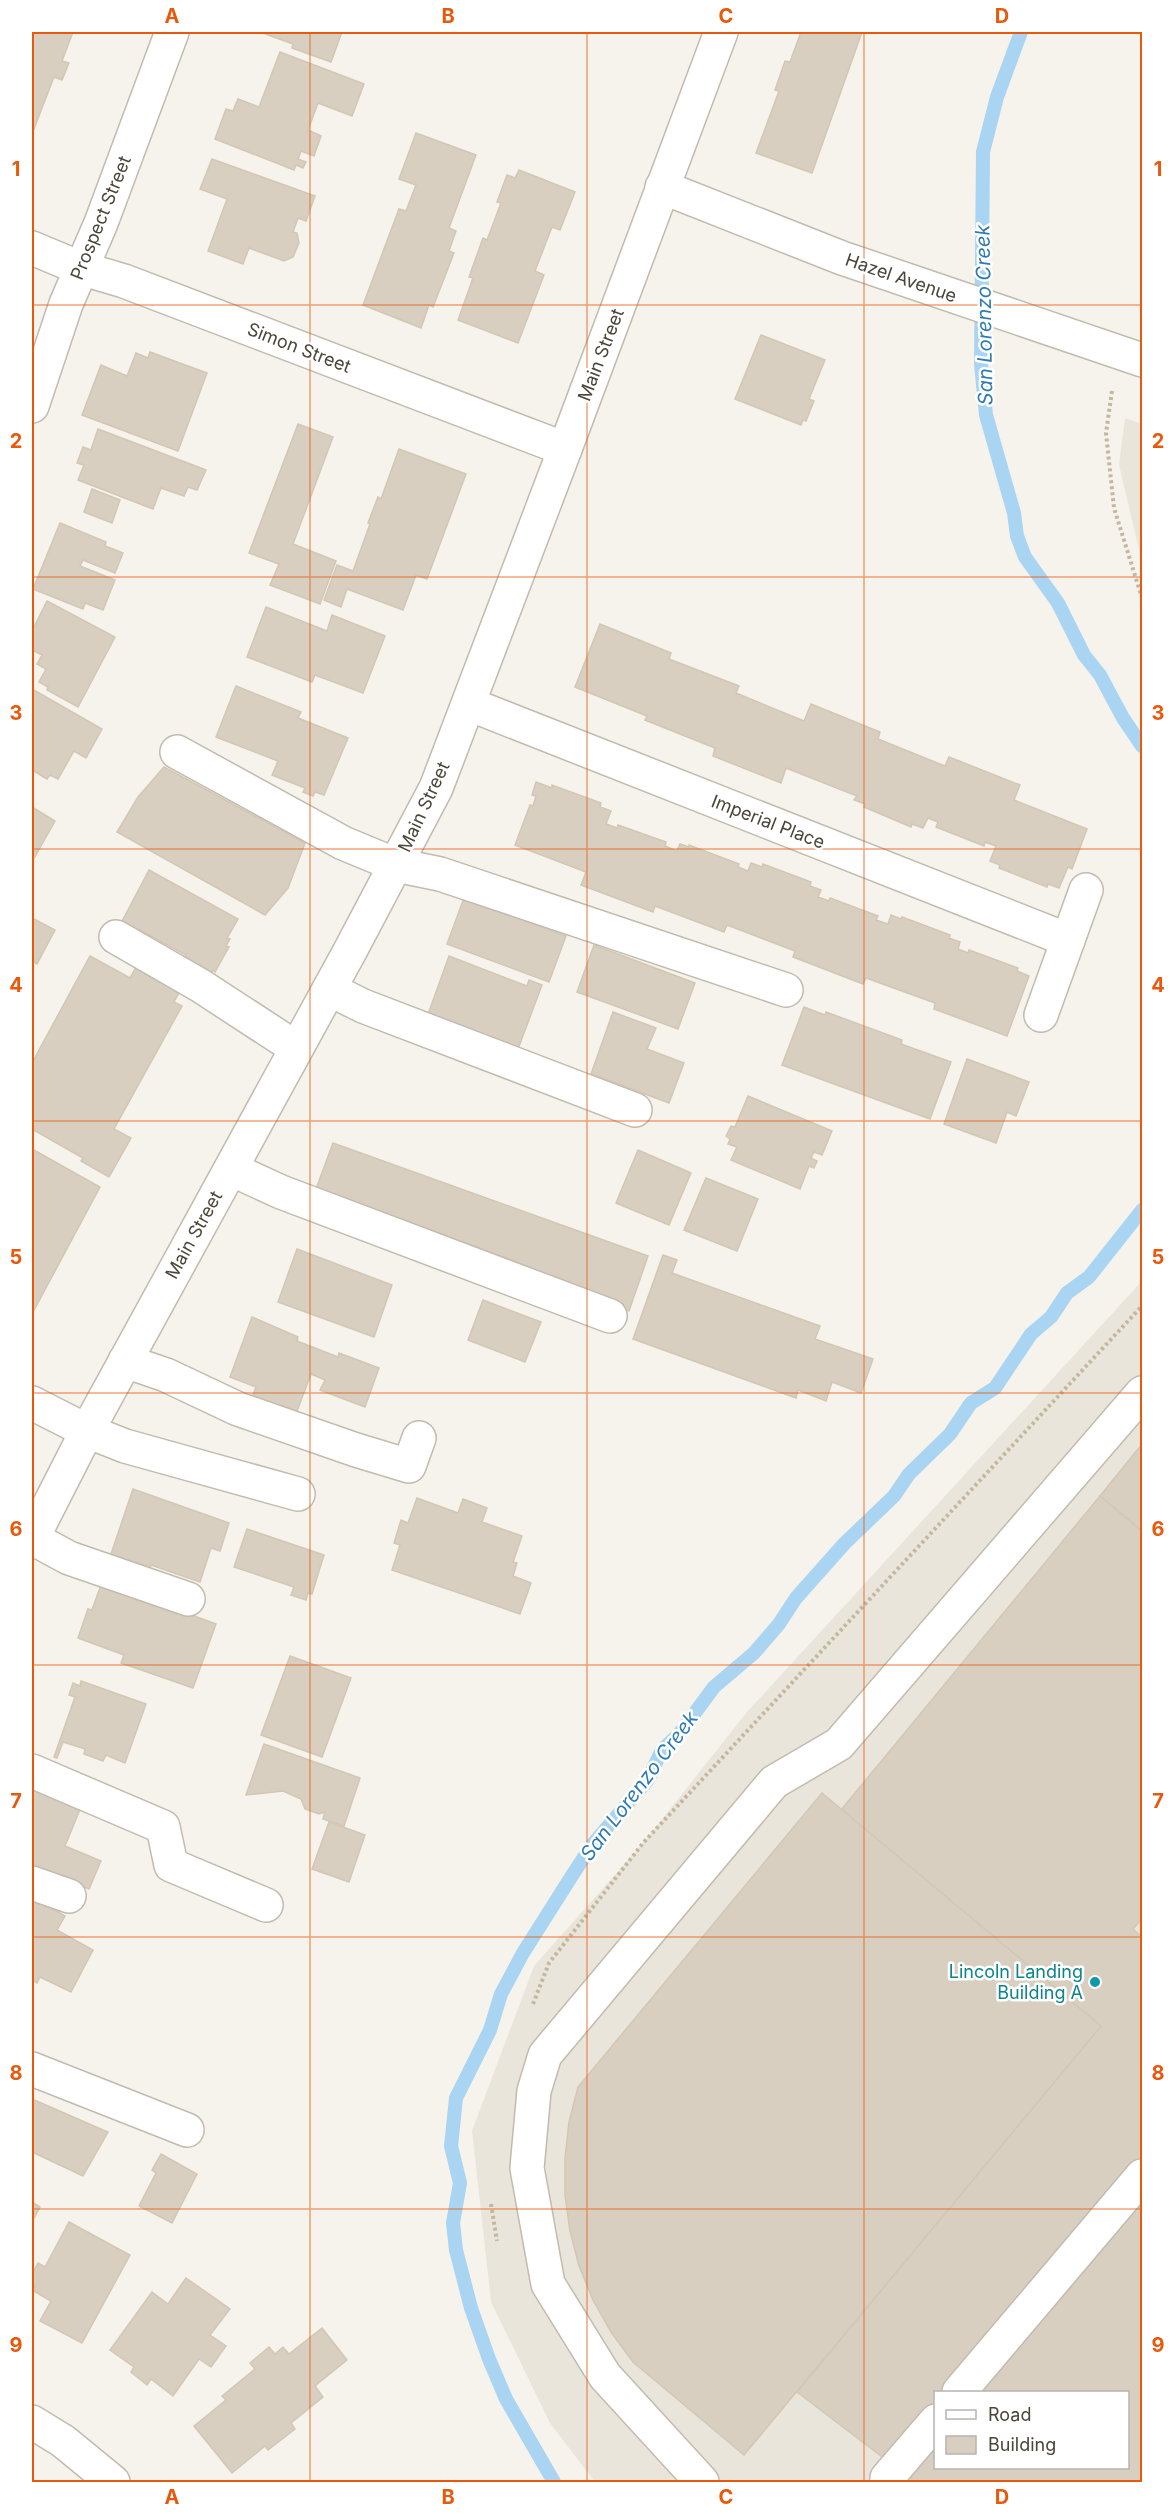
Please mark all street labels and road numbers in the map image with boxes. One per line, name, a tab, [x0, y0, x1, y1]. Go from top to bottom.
street label: Prospect Street	[66, 153, 135, 283]
street label: Hazel Avenue	[843, 249, 960, 306]
street label: Main Street	[573, 306, 628, 404]
street label: Simon Street	[245, 318, 354, 377]
street label: Main Street	[393, 758, 454, 855]
street label: Imperial Place	[708, 790, 828, 853]
street label: Main Street	[161, 1187, 226, 1282]

